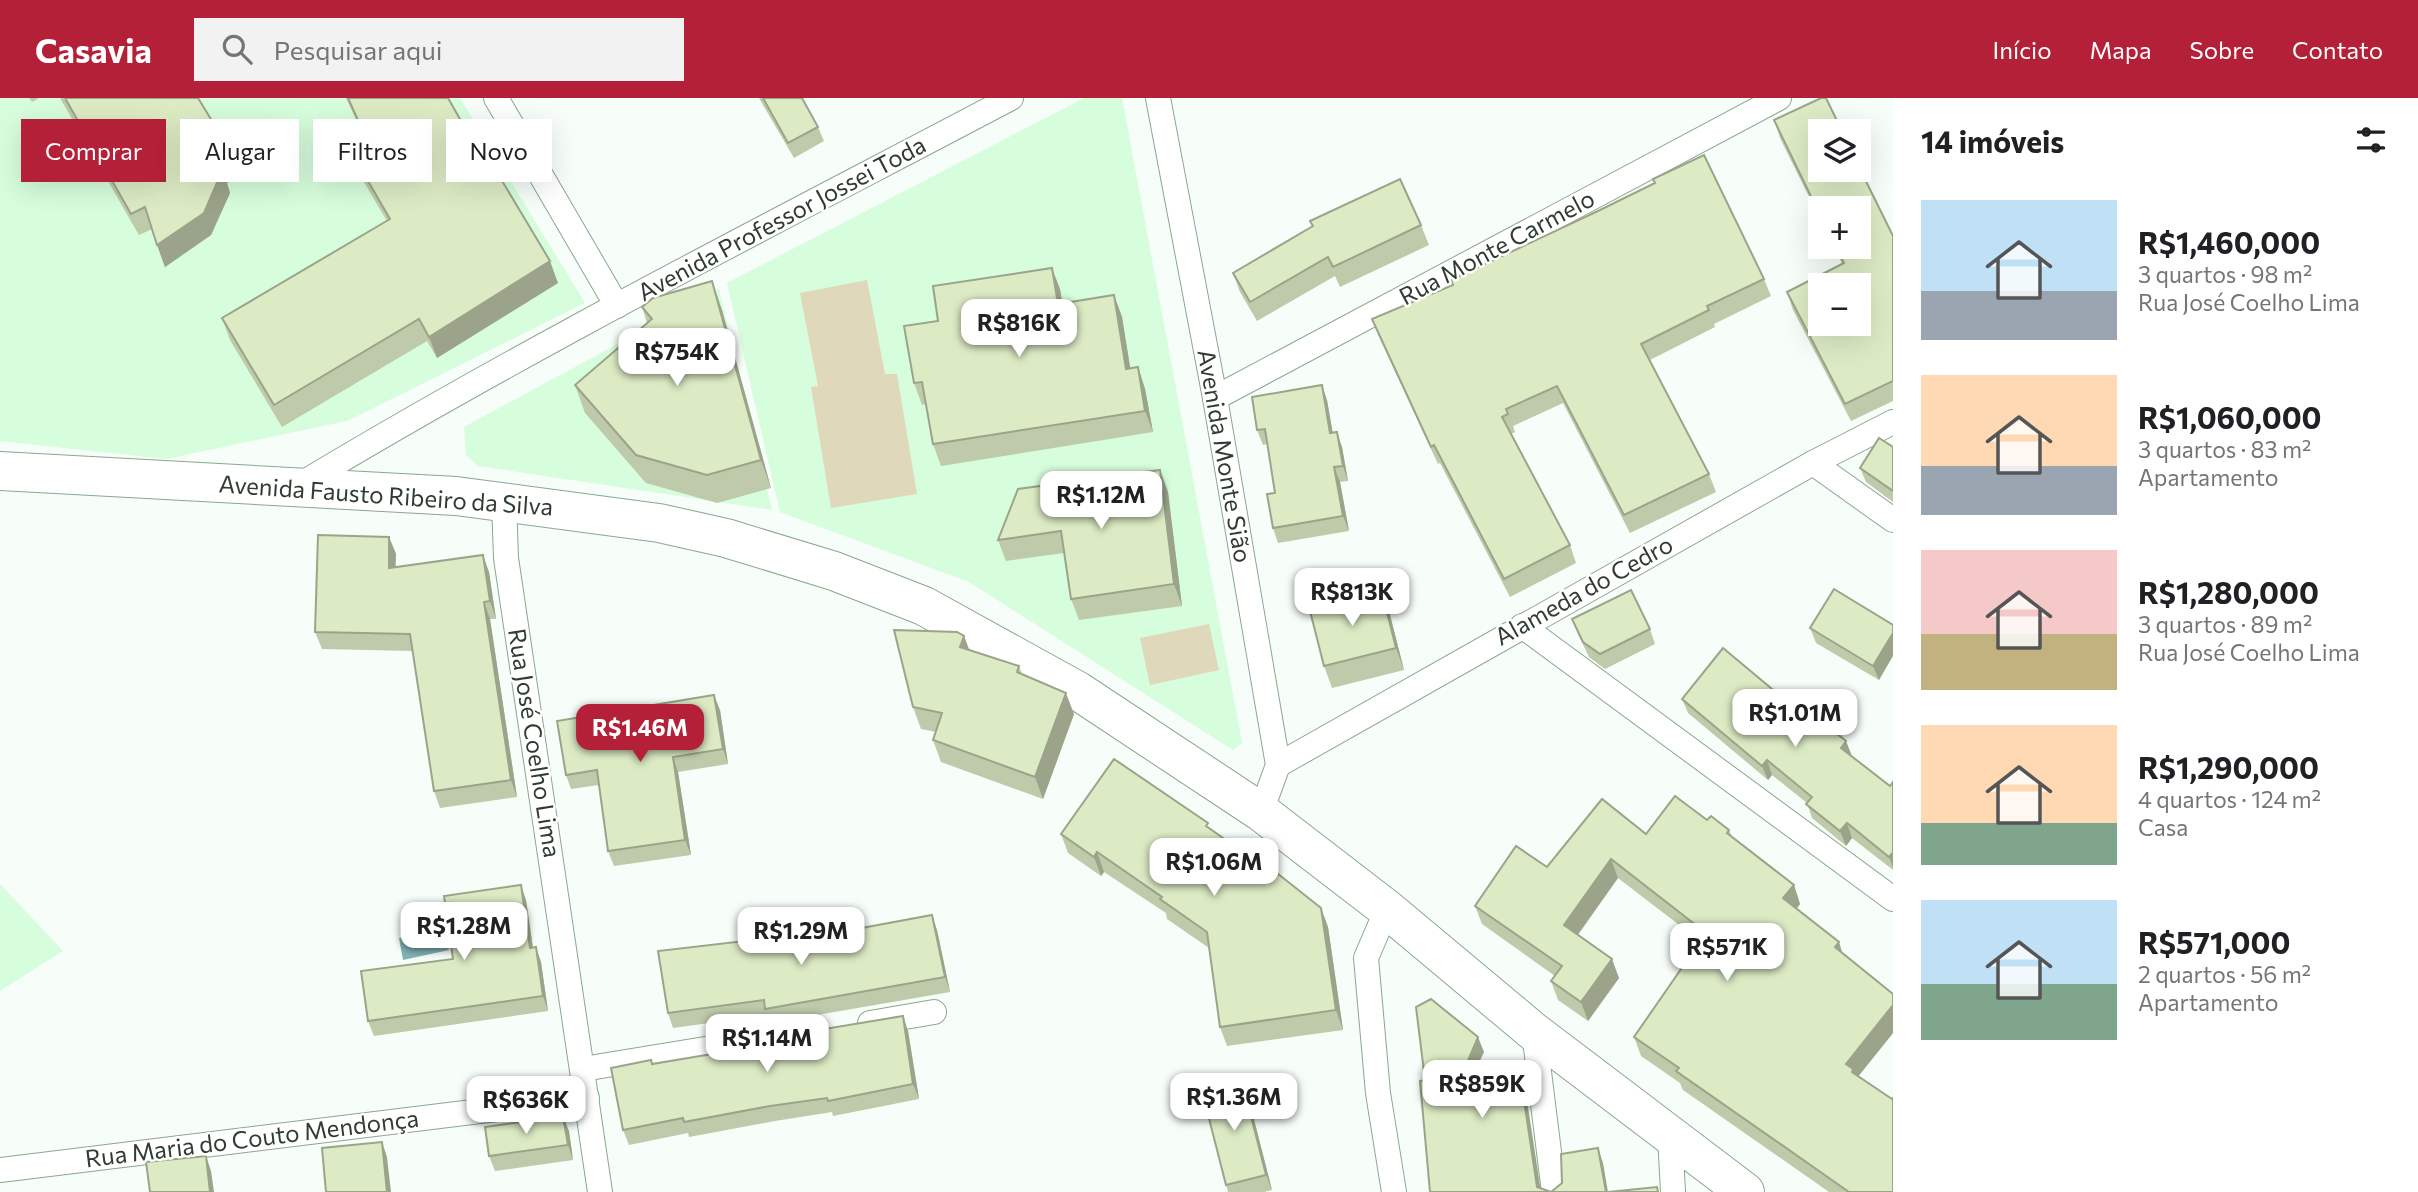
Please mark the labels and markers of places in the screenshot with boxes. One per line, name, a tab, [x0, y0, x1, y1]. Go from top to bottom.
pin: R$816K	[962, 300, 1076, 359]
pin: R$754K	[620, 328, 734, 388]
pin: R$1.12M	[1036, 472, 1166, 531]
pin: R$813K	[1295, 568, 1409, 628]
pin: R$1.01M	[1730, 690, 1860, 749]
pin: R$1.46M	[575, 704, 705, 764]
pin: R$1.06M	[1149, 838, 1279, 898]
pin: R$1.28M	[399, 902, 529, 962]
pin: R$1.29M	[736, 908, 866, 967]
pin: R$571K	[1670, 924, 1784, 983]
pin: R$1.14M	[702, 1014, 832, 1074]
pin: R$859K	[1425, 1060, 1539, 1120]
pin: R$1.36M	[1169, 1074, 1299, 1133]
pin: R$636K	[469, 1076, 583, 1136]

